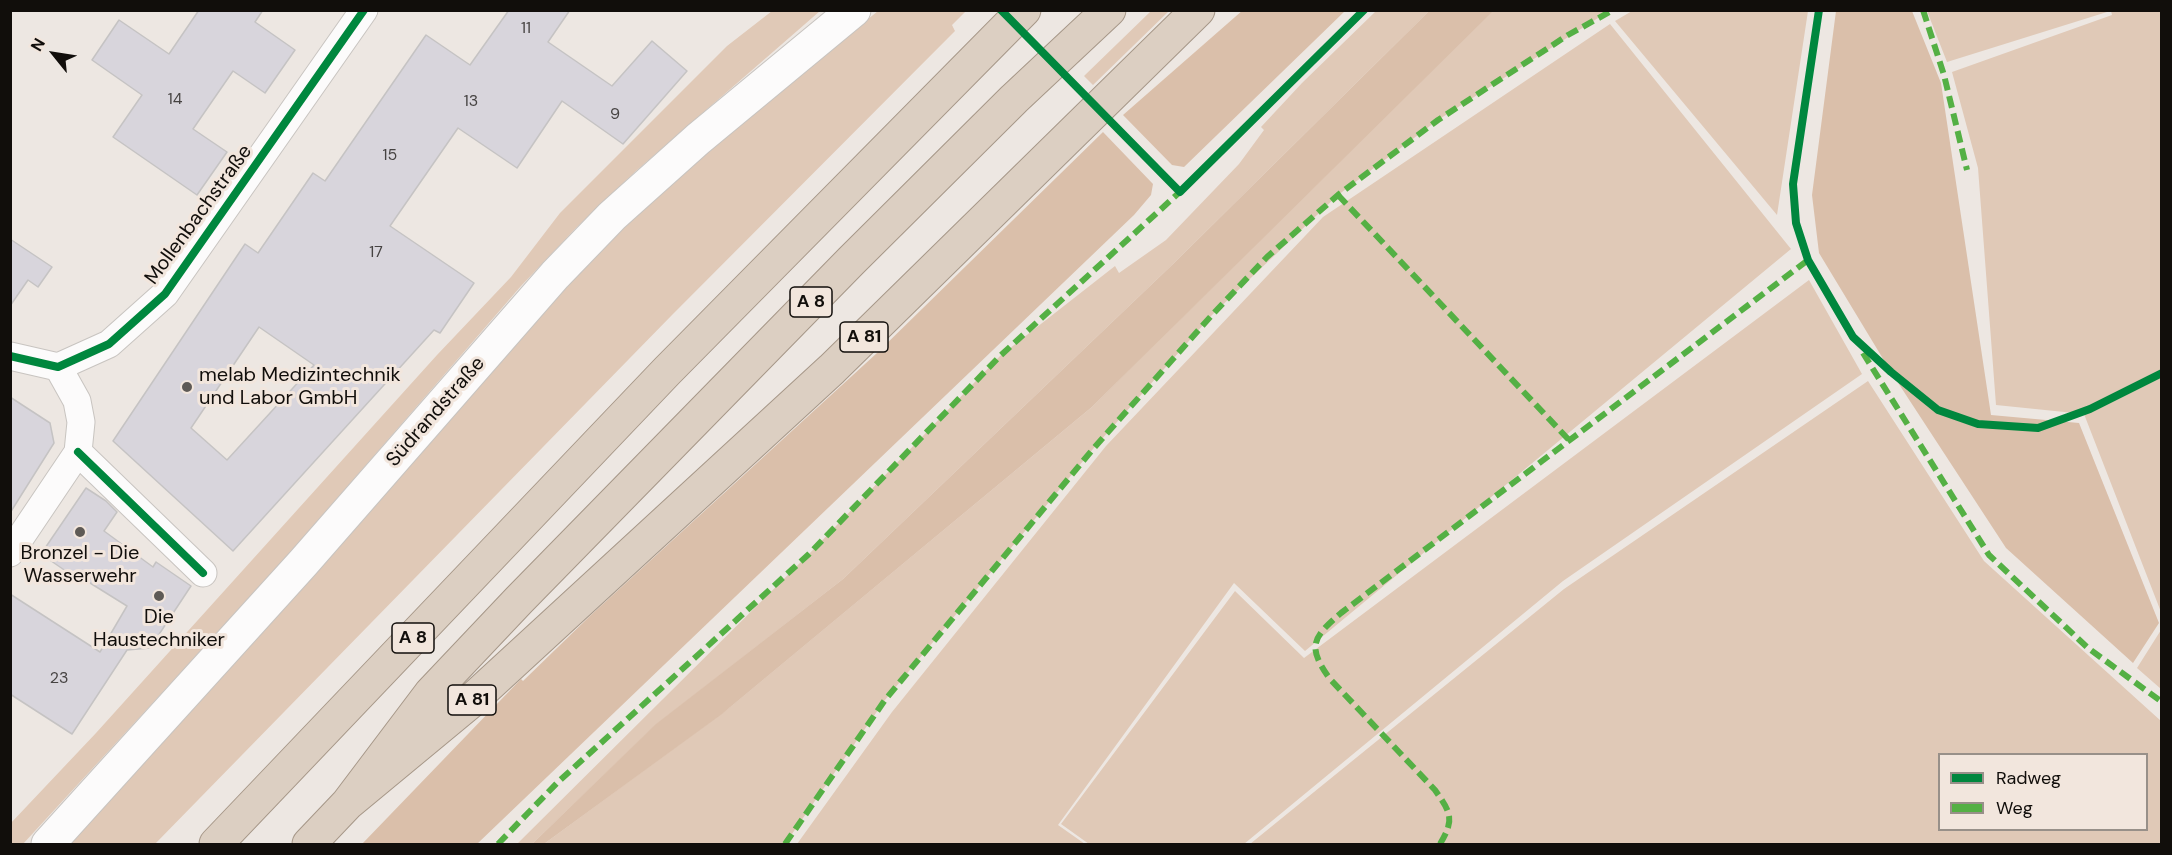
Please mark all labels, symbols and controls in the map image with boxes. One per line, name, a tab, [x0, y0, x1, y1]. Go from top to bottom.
house number: 11	[521, 19, 531, 39]
north arrow	[24, 24, 84, 84]
text: N	[26, 34, 50, 55]
house number: 14	[168, 90, 182, 110]
house number: 13	[464, 92, 478, 112]
house number: 9	[610, 105, 620, 125]
street label: Mollenbachstraße	[140, 140, 258, 290]
house number: 15	[383, 146, 397, 166]
house number: 17	[369, 243, 383, 263]
road number: A 8	[790, 287, 832, 317]
road number: A 81	[840, 322, 888, 352]
street label: Südrandstraße	[382, 352, 490, 472]
place label: melab Medizintechnik und Labor GmbH	[199, 364, 401, 411]
marker: melab Medizintechnik und Labor GmbH	[180, 380, 194, 394]
marker: Bronzel - Die Wasserwehr	[73, 525, 87, 539]
place label: Bronzel - Die Wasserwehr	[21, 542, 139, 589]
marker: Die Haustechniker	[152, 589, 166, 603]
place label: Die Haustechniker	[93, 606, 225, 653]
road number: A 8	[392, 623, 434, 653]
house number: 23	[50, 669, 68, 689]
road number: A 81	[448, 685, 496, 715]
legend	[1938, 753, 2148, 831]
text: Radweg	[1996, 766, 2061, 790]
text: Weg	[1996, 796, 2033, 820]

